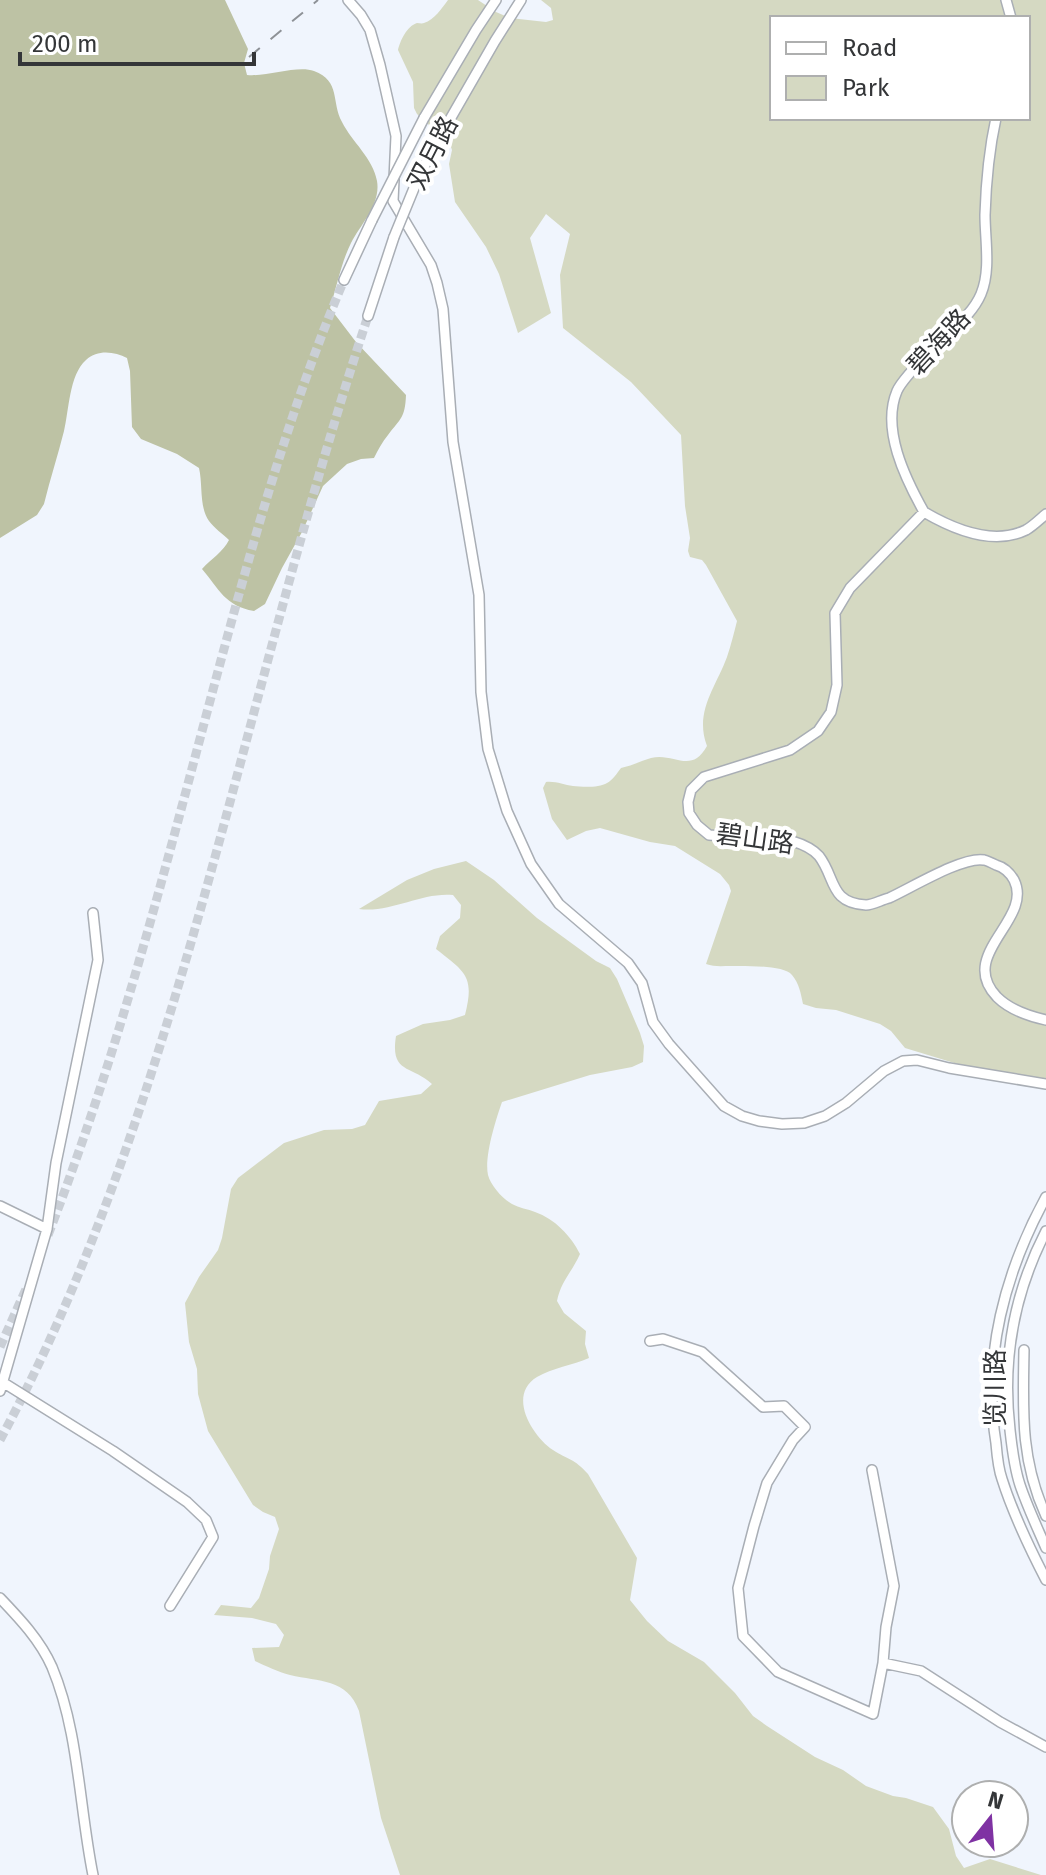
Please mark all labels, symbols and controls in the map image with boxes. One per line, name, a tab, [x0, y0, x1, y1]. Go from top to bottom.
scale bar	[20, 16, 254, 66]
legend	[770, 16, 1030, 120]
text: 200 m	[32, 30, 98, 58]
text: Road	[842, 34, 897, 62]
text: Park	[842, 74, 890, 102]
street label: 双月路	[401, 111, 465, 195]
street label: 碧海路	[901, 303, 977, 381]
street label: 碧山路	[714, 818, 796, 860]
street label: 览川路	[980, 1349, 1011, 1427]
north arrow	[950, 1779, 1030, 1859]
text: N	[985, 1785, 1007, 1815]

